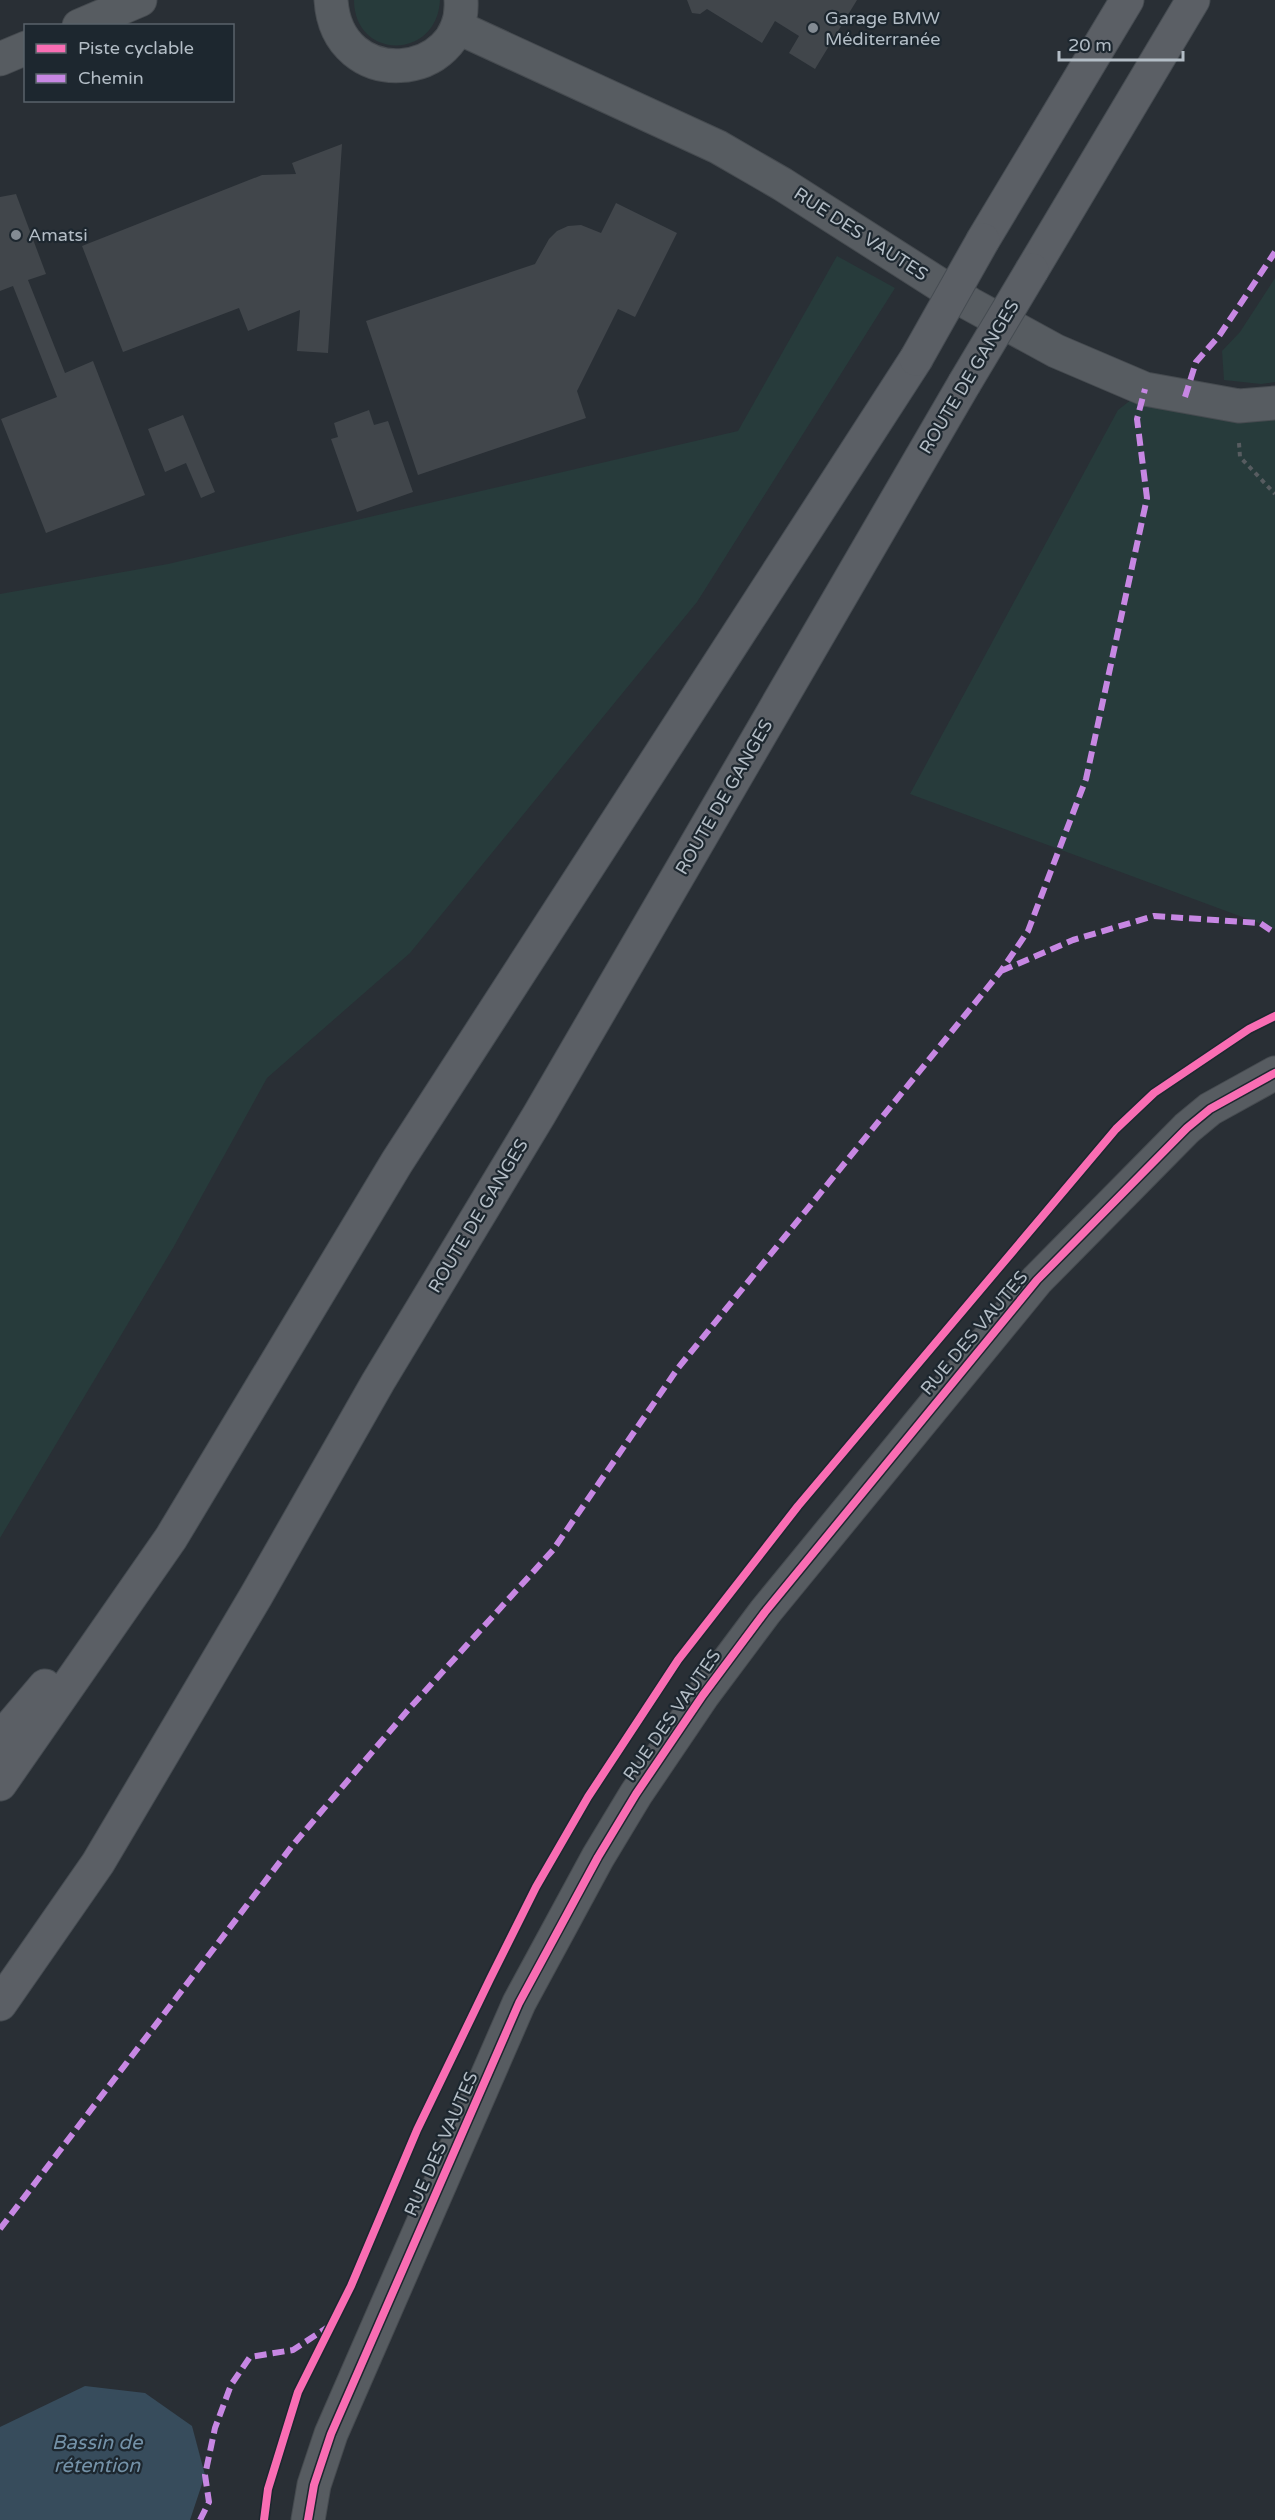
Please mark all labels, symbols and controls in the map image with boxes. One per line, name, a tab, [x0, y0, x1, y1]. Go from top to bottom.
place label: Garage BMW Méditerranée	[825, 7, 940, 50]
marker: Garage BMW Méditerranée	[806, 21, 820, 35]
legend	[24, 24, 234, 102]
scale bar	[1059, 24, 1184, 62]
text: 20 m	[1068, 34, 1112, 56]
text: Piste cyclable	[78, 37, 194, 59]
text: Chemin	[78, 67, 144, 89]
street label: RUE DES VAUTES	[790, 182, 932, 286]
place label: Amatsi	[28, 224, 88, 246]
marker: Amatsi	[9, 228, 23, 242]
street label: ROUTE DE GANGES	[914, 296, 1024, 458]
street label: ROUTE DE GANGES	[671, 715, 777, 879]
street label: ROUTE DE GANGES	[423, 1135, 533, 1297]
street label: RUE DES VAUTES	[916, 1266, 1032, 1400]
street label: RUE DES VAUTES	[618, 1645, 726, 1785]
street label: RUE DES VAUTES	[399, 2069, 483, 2219]
water label: Bassin de rétention	[52, 2431, 144, 2478]

